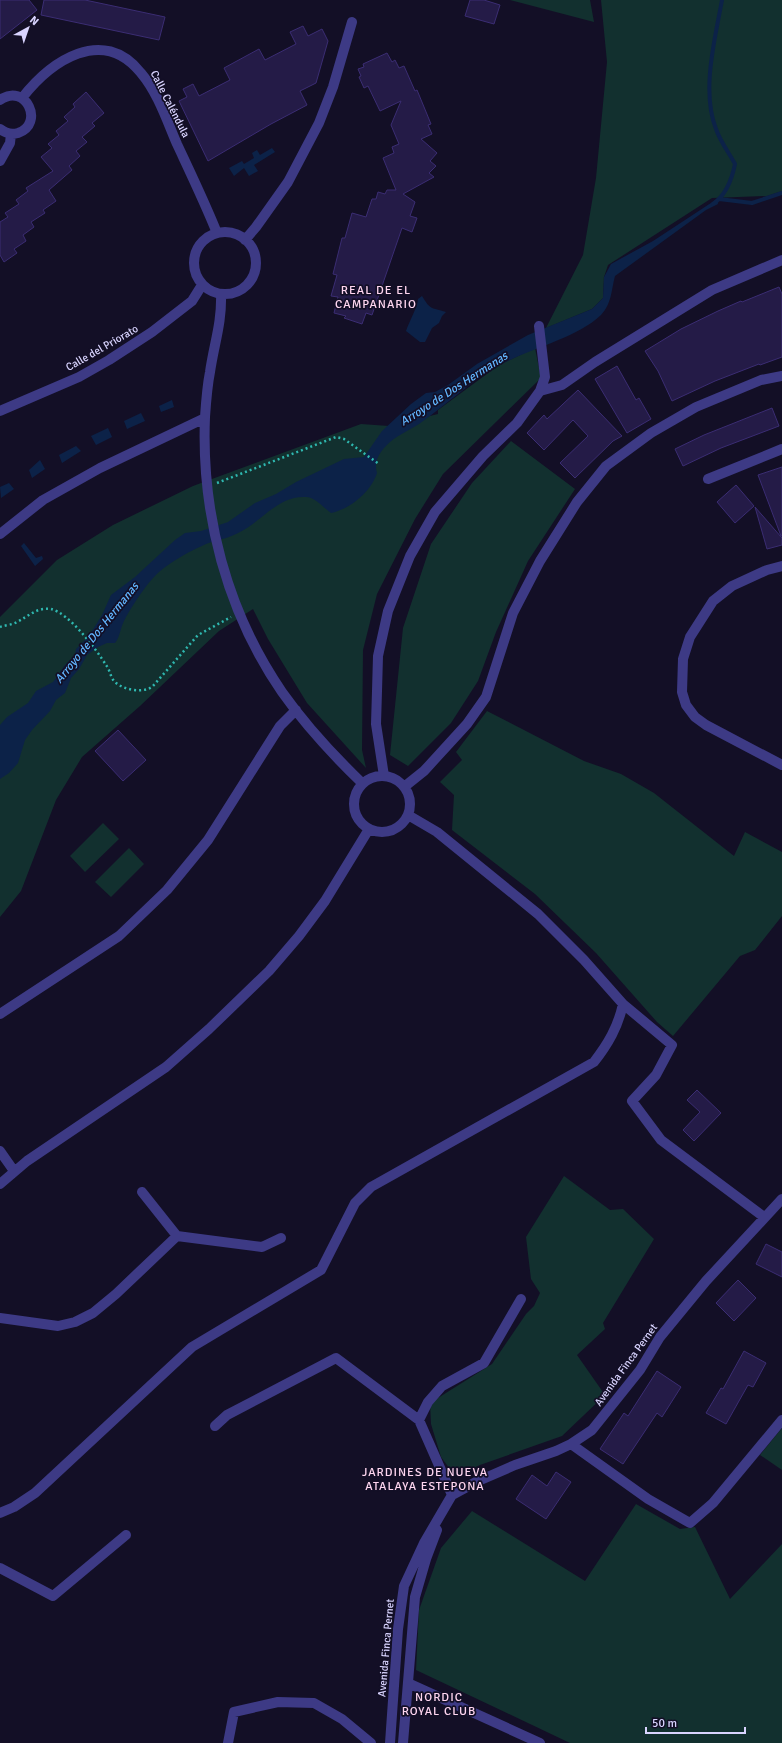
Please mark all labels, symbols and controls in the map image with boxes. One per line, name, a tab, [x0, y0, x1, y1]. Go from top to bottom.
north arrow	[8, 8, 48, 48]
text: N	[27, 13, 41, 28]
street label: Calle Caléndula	[147, 68, 193, 140]
district label: REAL DE EL CAMPANARIO	[335, 283, 417, 312]
street label: Calle del Priorato	[64, 322, 141, 374]
water label: Arroyo de Dos Hermanas	[397, 348, 512, 429]
water label: Arroyo de Dos Hermanas	[52, 578, 143, 686]
street label: Avenida Finca Pernet	[592, 1321, 660, 1409]
district label: JARDINES DE NUEVA ATALAYA ESTEPONA	[362, 1465, 488, 1494]
street label: Avenida Finca Pernet	[375, 1598, 397, 1698]
district label: NORDIC ROYAL CLUB	[402, 1690, 476, 1719]
scale bar	[646, 1709, 745, 1735]
text: 50 m	[652, 1716, 677, 1731]

